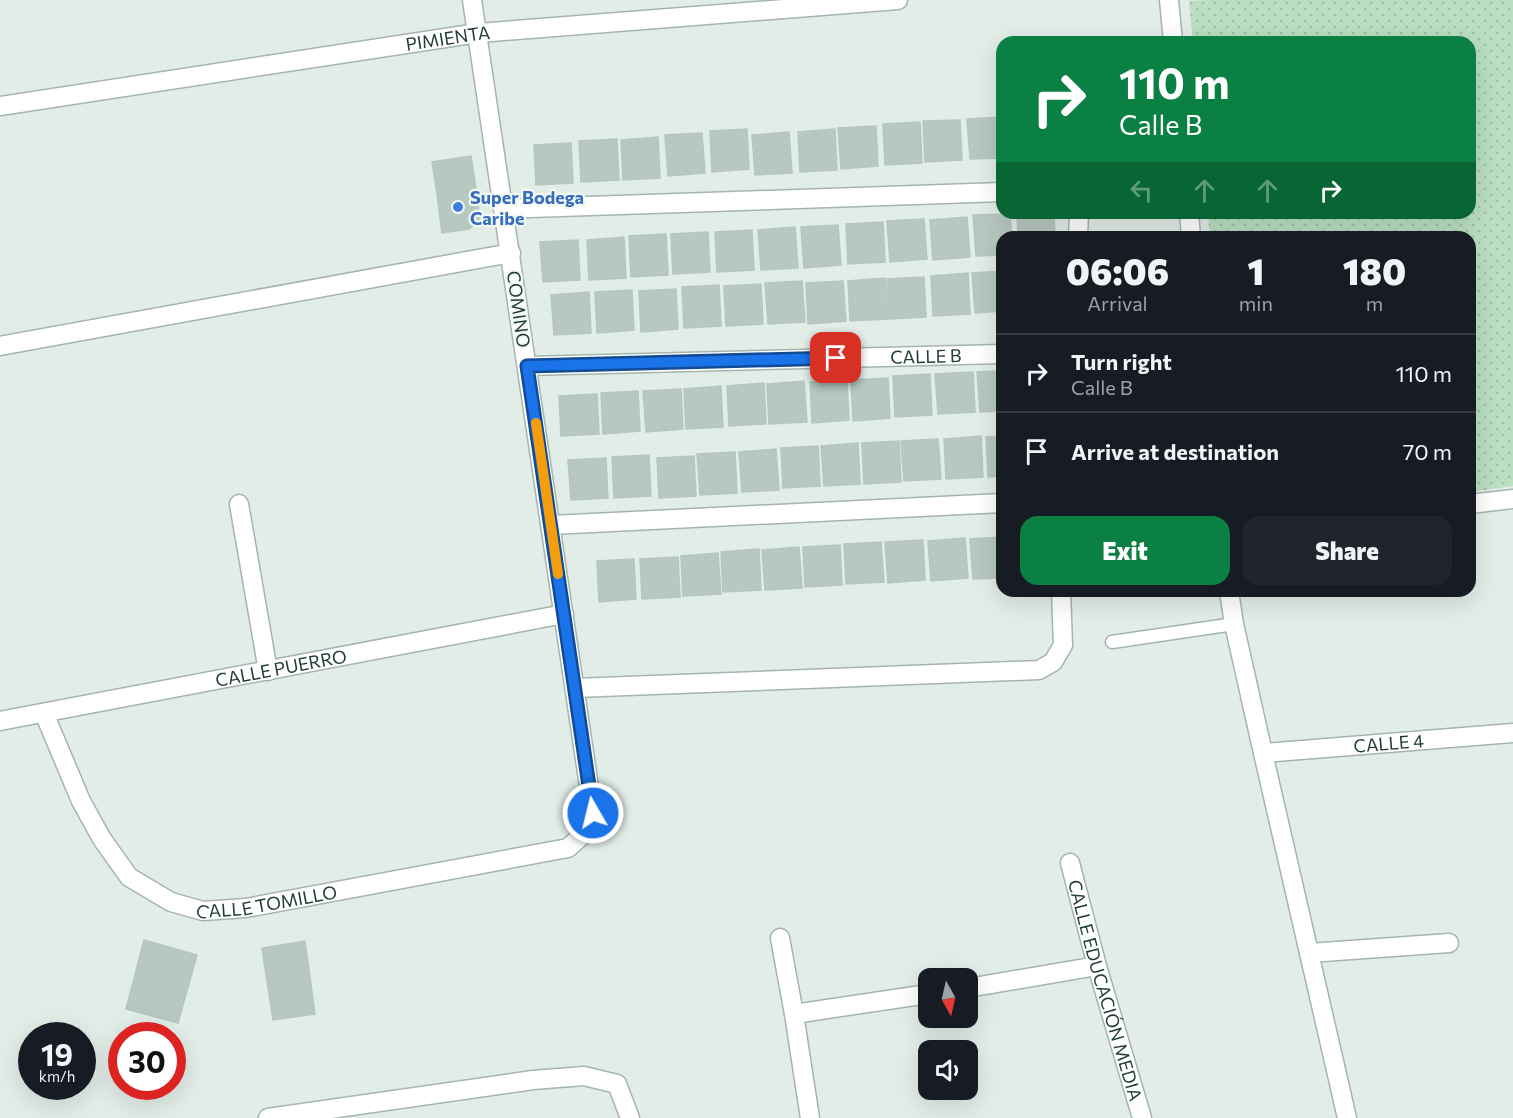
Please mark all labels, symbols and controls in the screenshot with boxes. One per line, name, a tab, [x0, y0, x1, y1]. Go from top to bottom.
street label: PIMIENTA	[404, 21, 491, 55]
text: 110 m	[1119, 56, 1230, 108]
icon: right	[1020, 60, 1098, 138]
text: Calle B	[1119, 108, 1202, 141]
icon: left	[1125, 174, 1158, 207]
icon: ahead	[1188, 174, 1221, 207]
icon: ahead	[1251, 174, 1284, 207]
icon: right	[1314, 174, 1347, 207]
place label: Super Bodega Caribe	[470, 186, 584, 229]
marker: Super Bodega Caribe	[451, 200, 465, 214]
text: 06:06	[1066, 248, 1169, 292]
text: 1	[1247, 248, 1264, 292]
text: 180	[1343, 248, 1406, 292]
street label: COMINO	[503, 269, 535, 349]
text: Arrival	[1087, 291, 1148, 315]
text: min	[1239, 291, 1273, 315]
text: m	[1366, 291, 1383, 315]
pin	[810, 332, 861, 383]
icon: arrive	[819, 341, 852, 374]
street label: CALLE B	[890, 344, 962, 368]
text: Turn right	[1071, 348, 1172, 375]
icon: right	[1020, 357, 1053, 390]
text: 110 m	[1395, 360, 1452, 387]
text: Calle B	[1071, 375, 1133, 399]
icon: arrive	[1020, 435, 1053, 468]
text: Arrive at destination	[1071, 438, 1279, 465]
text: 70 m	[1403, 438, 1452, 465]
button: Exit	[1020, 516, 1230, 585]
button: Share	[1242, 516, 1452, 585]
street label: CALLE PUERRO	[213, 644, 348, 691]
street label: CALLE 4	[1353, 729, 1425, 757]
position arrow	[561, 781, 625, 845]
street label: CALLE EDUCACIÓN MEDIA	[1064, 877, 1147, 1103]
street label: CALLE TOMILLO	[194, 880, 339, 923]
north arrow	[918, 968, 978, 1028]
map controls	[918, 968, 978, 1100]
speed limit sign: 30	[108, 1022, 186, 1100]
text: 19	[41, 1035, 73, 1072]
button: sound	[918, 1040, 978, 1100]
text: km/h	[39, 1067, 75, 1085]

